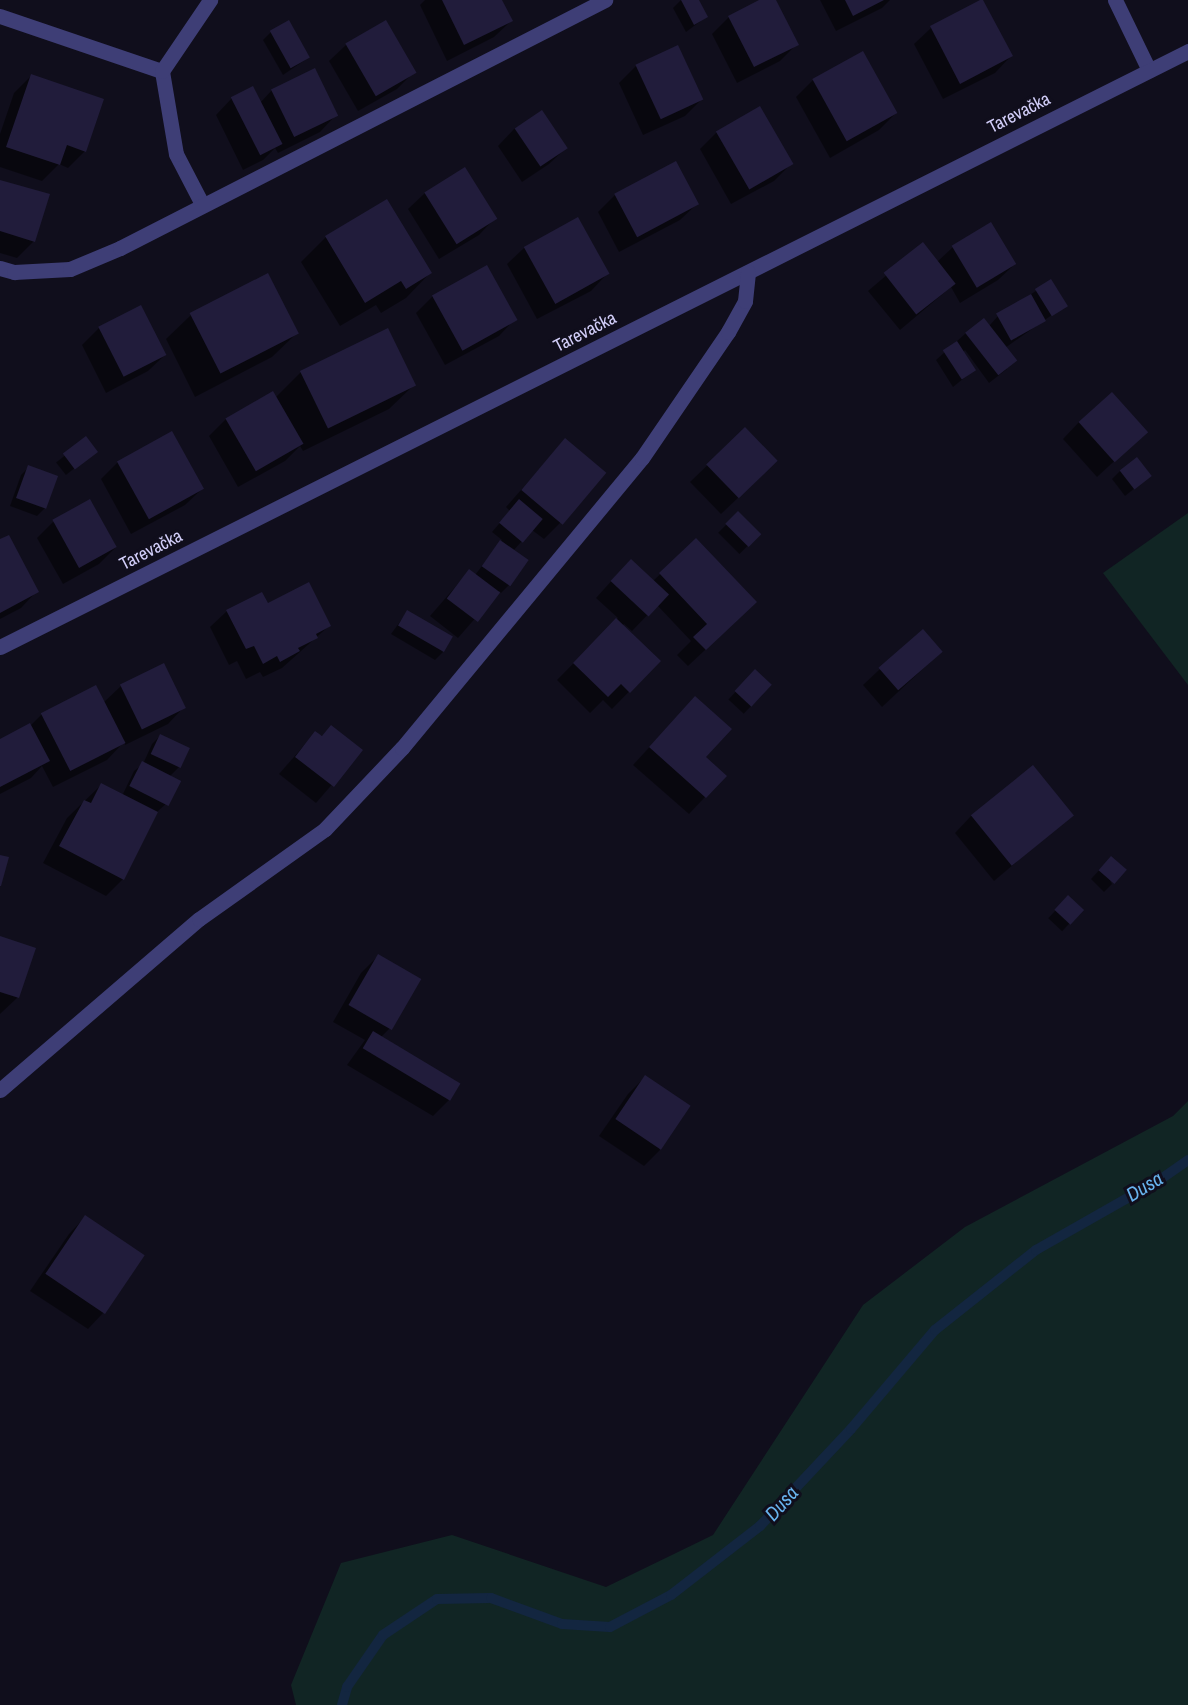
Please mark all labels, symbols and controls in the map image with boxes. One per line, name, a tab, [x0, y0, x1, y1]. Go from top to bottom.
street label: Tarevačka	[984, 88, 1054, 138]
street label: Tarevačka	[550, 307, 620, 357]
street label: Tarevačka	[116, 525, 186, 575]
water label: Dusa	[1121, 1166, 1167, 1206]
water label: Dusa	[759, 1481, 803, 1525]

